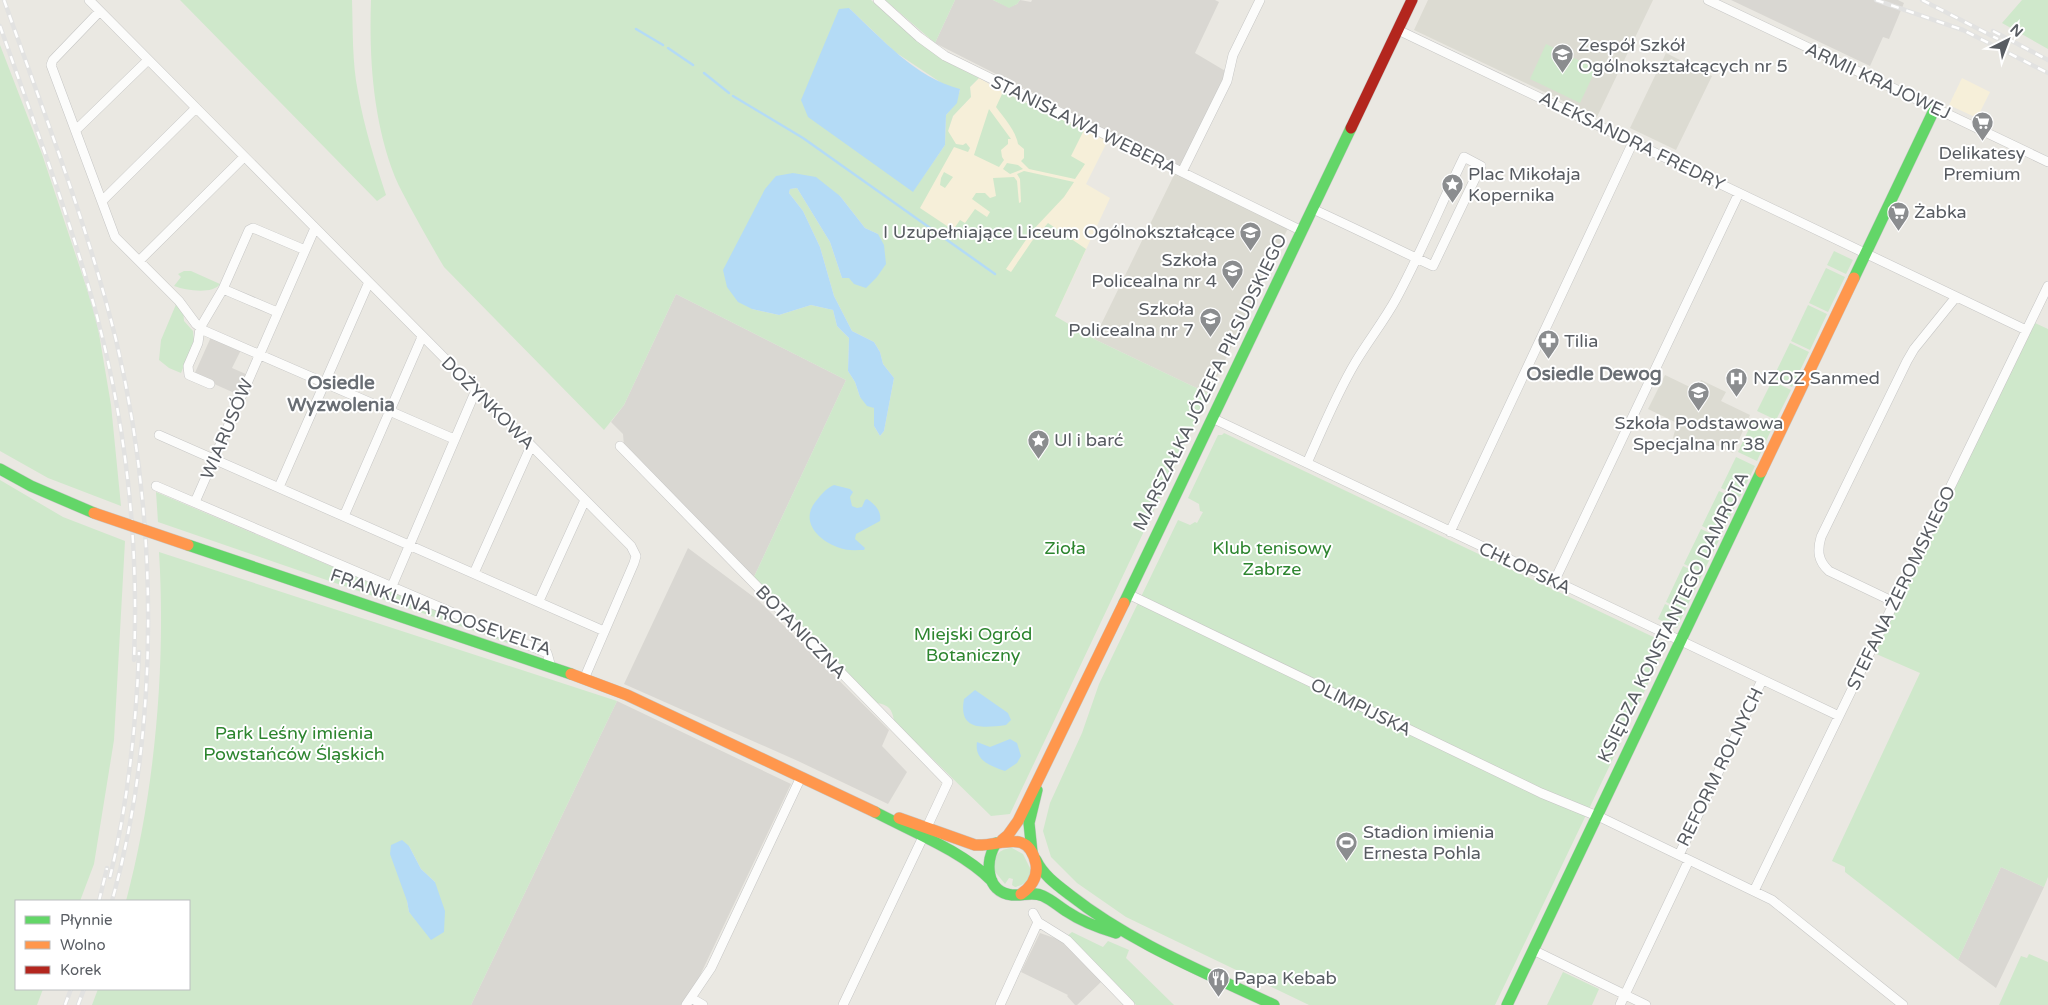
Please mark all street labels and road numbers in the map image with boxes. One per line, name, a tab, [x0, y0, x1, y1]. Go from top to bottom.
street label: ARMII KRAJOWEJ	[1802, 38, 1954, 124]
street label: STANISŁAWA WEBERA	[987, 70, 1181, 180]
street label: ALEKSANDRA FREDRY	[1536, 86, 1729, 196]
street label: MARSZAŁKA JÓZEFA PIŁSUDSKIEGO	[1128, 230, 1292, 534]
street label: DOŻYNKOWA	[437, 352, 539, 454]
street label: WIARUSÓW	[196, 375, 258, 483]
street label: KSIĘDZA KONSTANTEGO DAMROTA	[1593, 468, 1753, 766]
street label: STEFANA ŻEROMSKIEGO	[1842, 482, 1960, 694]
street label: CHŁOPSKA	[1475, 537, 1575, 599]
street label: FRANKLINA ROOSEVELTA	[327, 564, 555, 660]
street label: BOTANICZNA	[751, 581, 851, 683]
street label: OLIMPIJSKA	[1307, 673, 1415, 741]
street label: REFORM ROLNYCH	[1672, 684, 1768, 850]

